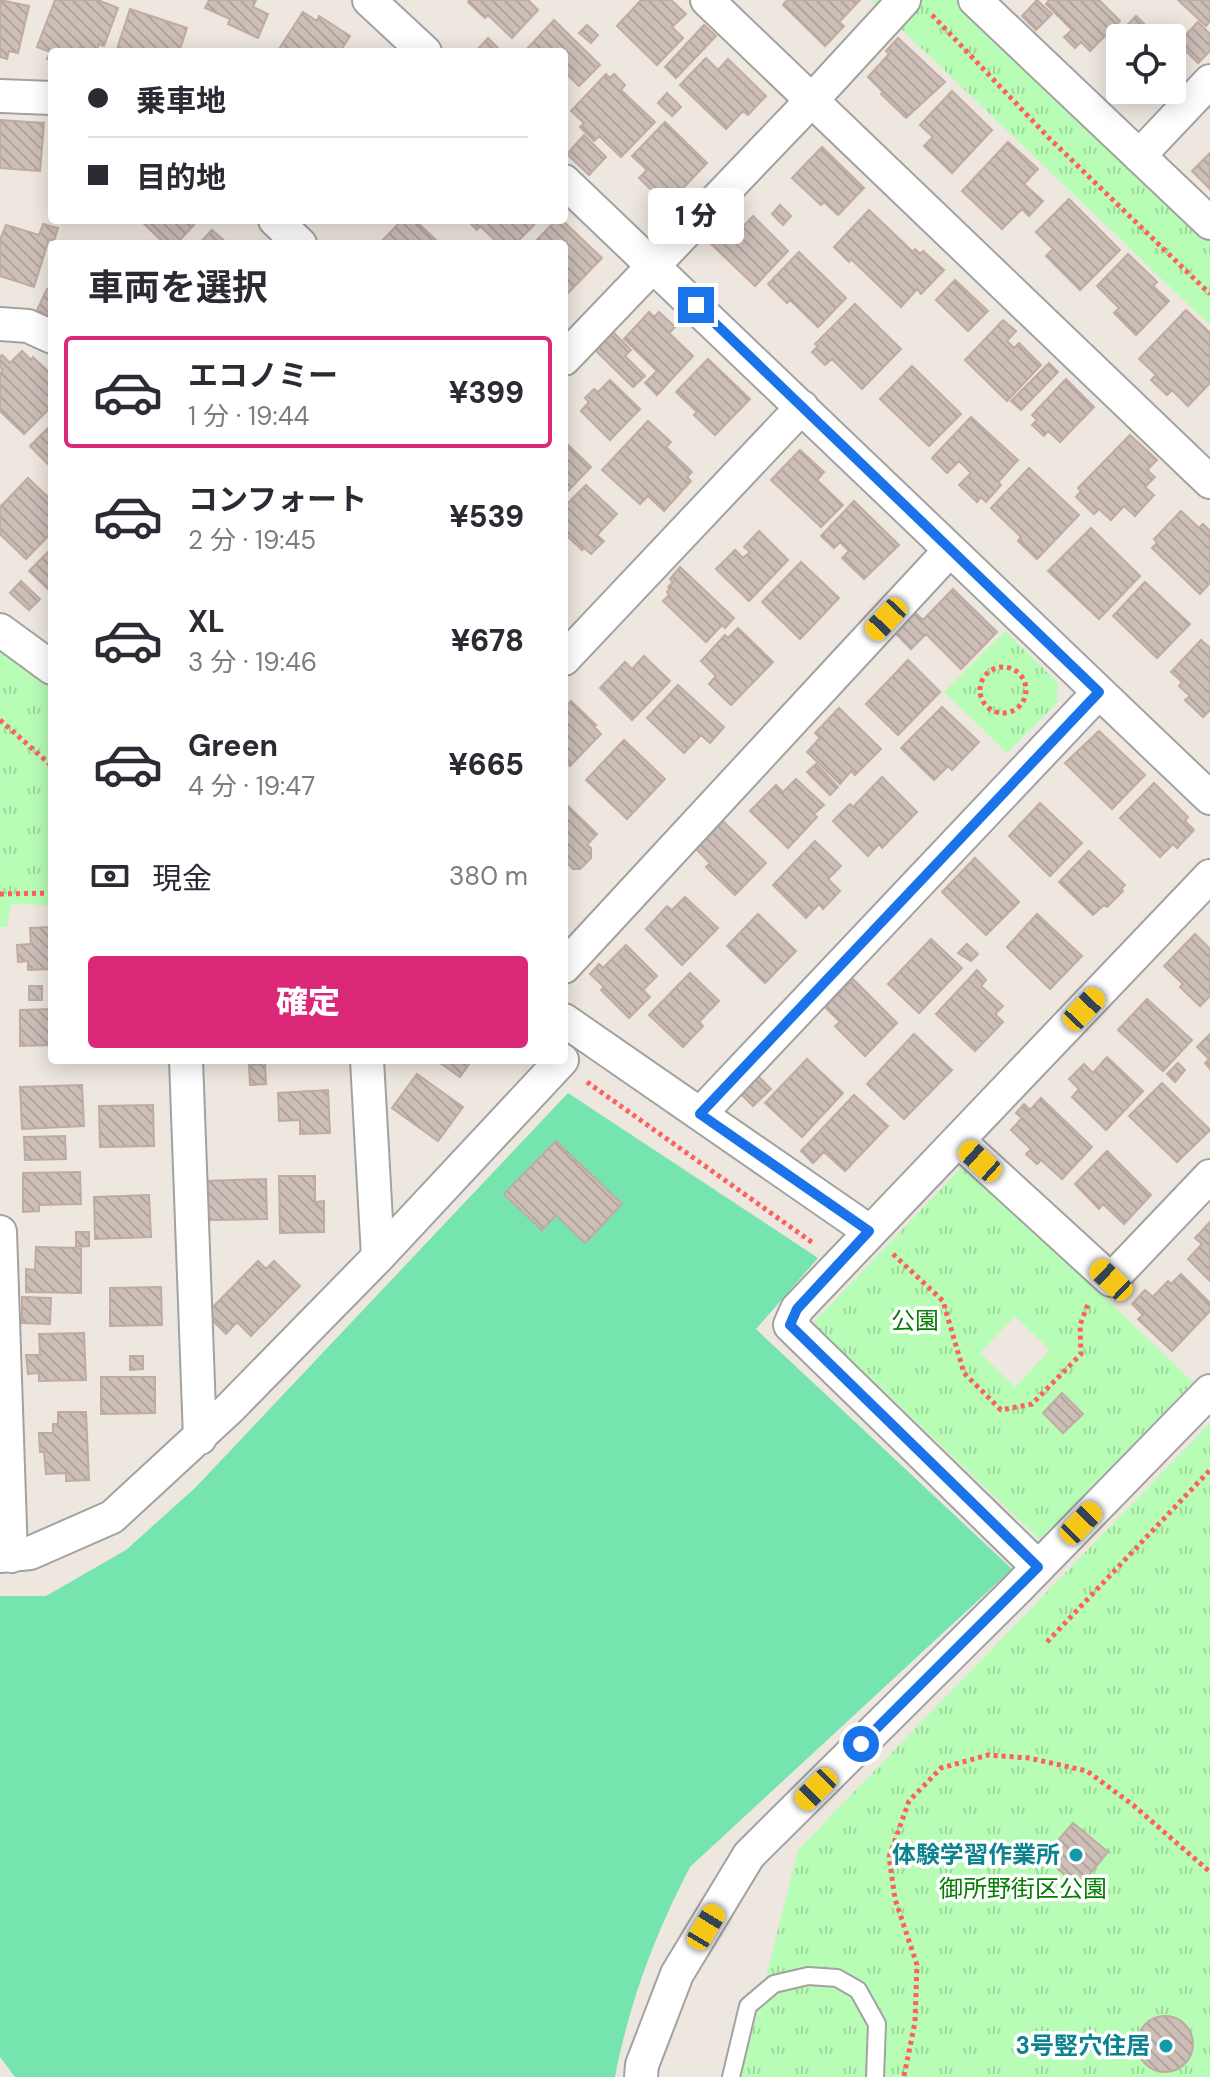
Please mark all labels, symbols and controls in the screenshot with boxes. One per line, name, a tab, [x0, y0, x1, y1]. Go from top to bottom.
map controls	[1106, 24, 1186, 104]
button: locate	[1106, 24, 1186, 104]
text: 乗車地	[136, 81, 226, 120]
text: 目的地	[136, 158, 226, 197]
callout: 1 分	[648, 189, 744, 245]
text: 1 分	[675, 199, 717, 233]
text: 車両を選択	[88, 264, 268, 311]
route end	[678, 287, 714, 323]
icon: car	[92, 356, 164, 428]
text: エコノミー	[188, 356, 338, 395]
text: ¥399	[449, 373, 524, 412]
text: 1 分 · 19:44	[188, 399, 309, 433]
icon: car	[92, 480, 164, 552]
text: コンフォート	[188, 480, 367, 519]
text: ¥539	[449, 497, 524, 536]
text: 2 分 · 19:45	[188, 523, 316, 557]
car	[861, 593, 911, 645]
text: XL	[188, 602, 225, 641]
icon: car	[92, 604, 164, 676]
text: ¥678	[451, 621, 524, 660]
text: 3 分 · 19:46	[188, 645, 317, 679]
text: Green	[188, 726, 278, 765]
icon: car	[92, 728, 164, 800]
text: ¥665	[448, 745, 524, 784]
text: 4 分 · 19:47	[188, 769, 315, 803]
icon: cash	[88, 854, 132, 898]
text: 現金	[152, 859, 212, 898]
text: 380 m	[449, 859, 528, 893]
button: 確定	[88, 956, 528, 1048]
car	[1059, 983, 1109, 1035]
car	[954, 1136, 1006, 1186]
car	[1085, 1255, 1137, 1305]
park label: 公園	[891, 1305, 939, 1336]
car	[1056, 1497, 1106, 1549]
route start	[843, 1726, 879, 1762]
car	[791, 1764, 841, 1814]
place label: 体験学習作業所	[892, 1839, 1060, 1870]
marker: 体験学習作業所	[1067, 1846, 1085, 1864]
park label: 御所野街区公園	[939, 1873, 1107, 1904]
car	[683, 1900, 729, 1954]
place label: 3号竪穴住居	[1016, 2030, 1150, 2061]
marker: 3号竪穴住居	[1157, 2037, 1175, 2055]

